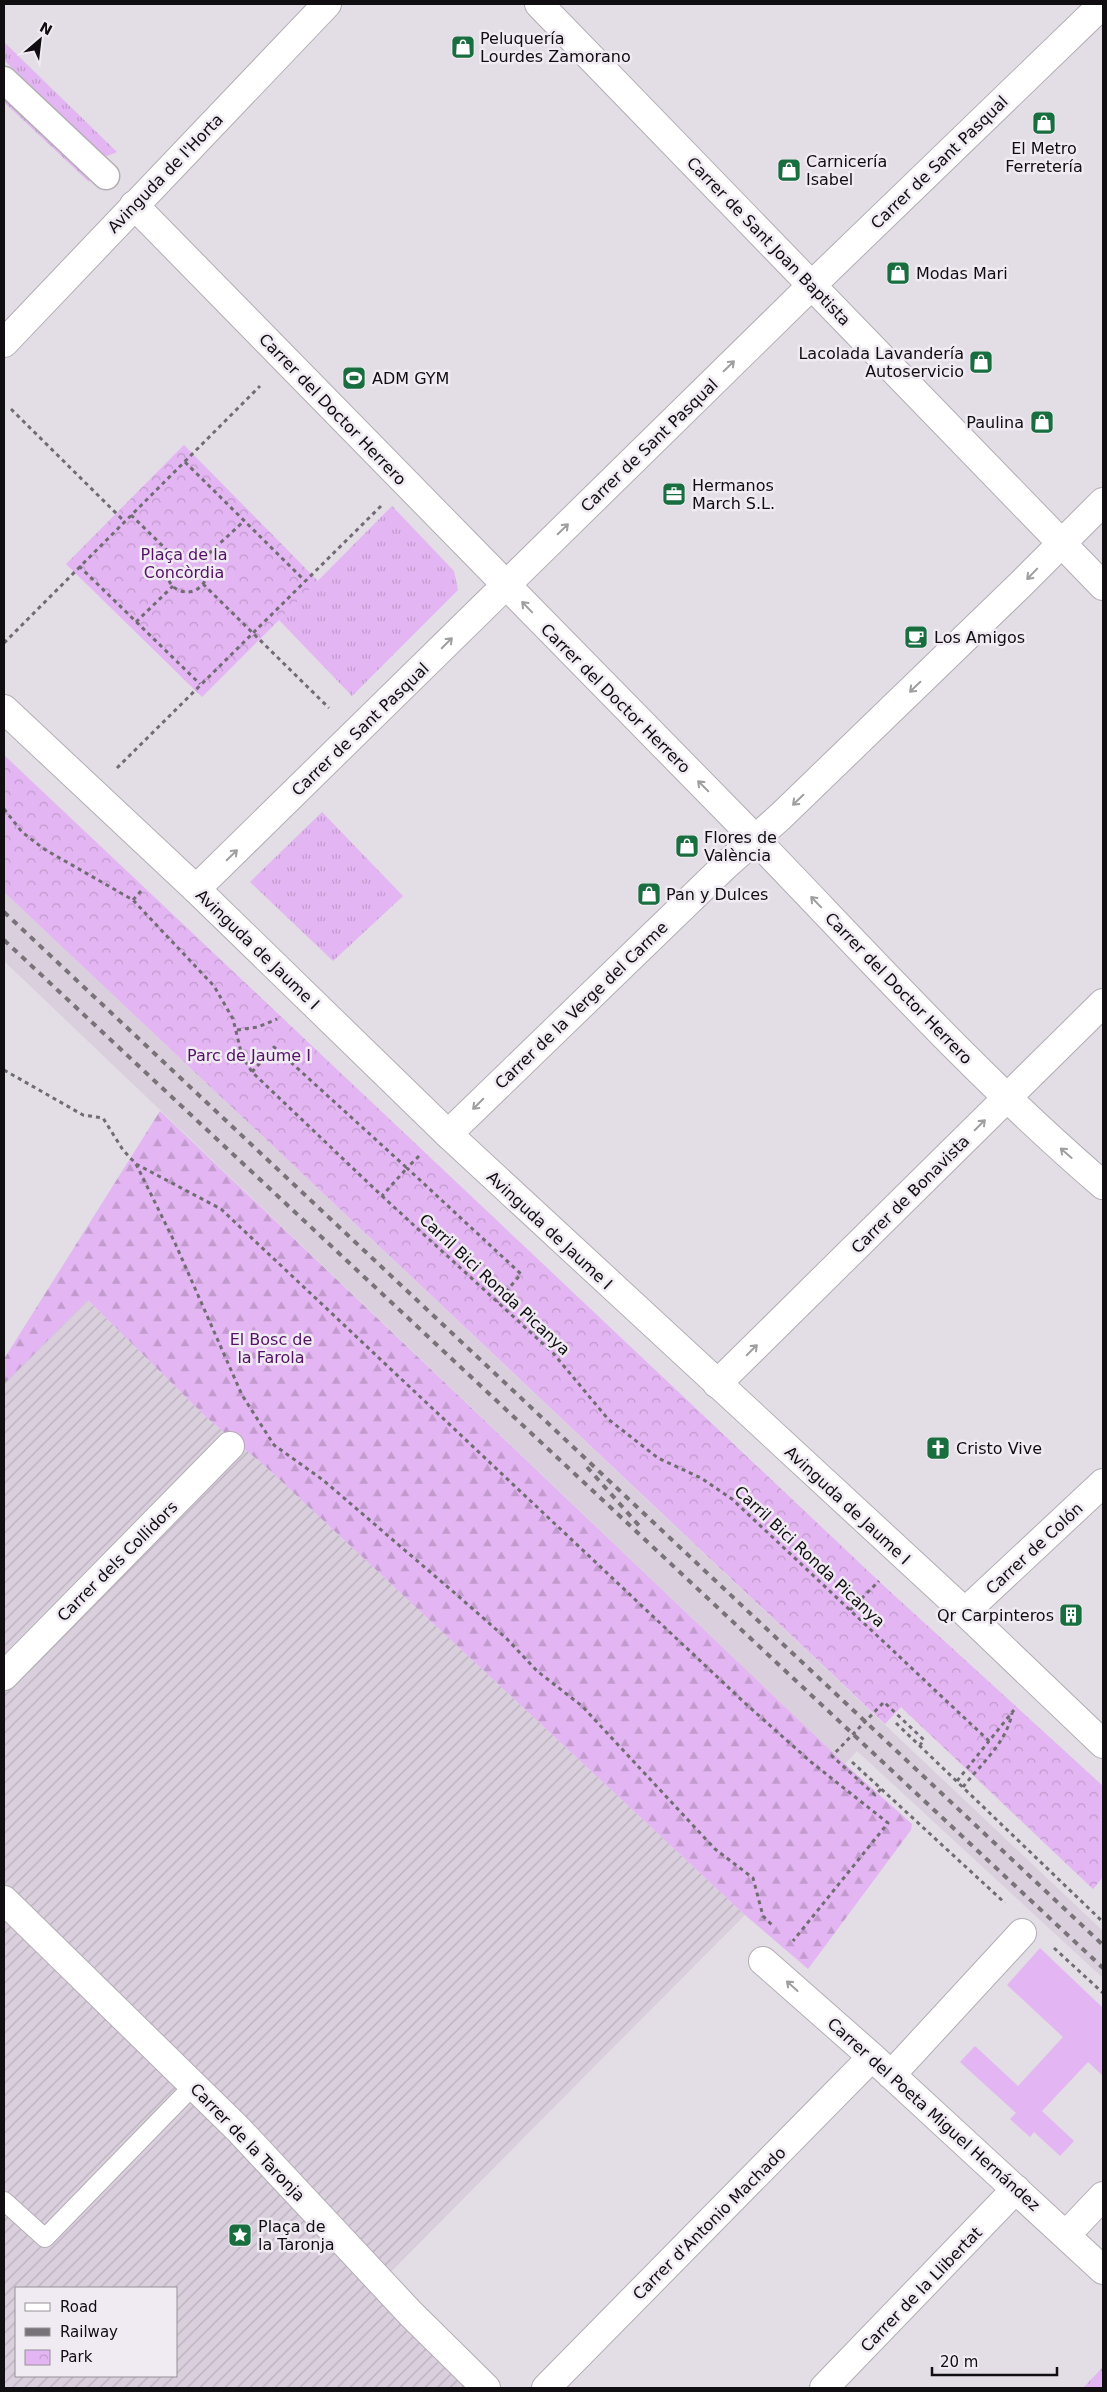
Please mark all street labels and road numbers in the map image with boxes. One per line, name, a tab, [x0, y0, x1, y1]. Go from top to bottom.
street label: Carrer de Sant Pasqual	[867, 92, 1012, 233]
street label: Avinguda de l'Horta	[104, 110, 227, 237]
street label: Carrer de Sant Joan Baptista	[683, 153, 854, 330]
street label: Carrer del Doctor Herrero	[255, 330, 410, 489]
street label: Carrer de Sant Pasqual	[577, 375, 722, 516]
street label: Carrer del Doctor Herrero	[537, 620, 694, 777]
street label: Carrer de Sant Pasqual	[288, 659, 433, 800]
street label: Avinguda de Jaume I	[192, 885, 323, 1013]
street label: Carrer del Doctor Herrero	[821, 909, 976, 1068]
street label: Carrer de la Verge del Carme	[491, 918, 672, 1093]
street label: Carrer de Bonavista	[847, 1131, 973, 1257]
street label: Avinguda de Jaume I	[483, 1167, 616, 1293]
street label: Carril Bici Ronda Picanya	[416, 1210, 574, 1359]
street label: Avinguda de Jaume I	[781, 1442, 914, 1568]
street label: Carril Bici Ronda Picanya	[731, 1482, 889, 1631]
street label: Carrer dels Collidors	[53, 1497, 181, 1625]
street label: Carrer de Colón	[982, 1499, 1087, 1598]
street label: Carrer del Poeta Miguel Hernández	[824, 2014, 1044, 2215]
street label: Carrer de la Taronja	[186, 2079, 309, 2205]
street label: Carrer d'Antonio Machado	[629, 2143, 790, 2304]
street label: Carrer de la Llibertat	[857, 2223, 986, 2356]

